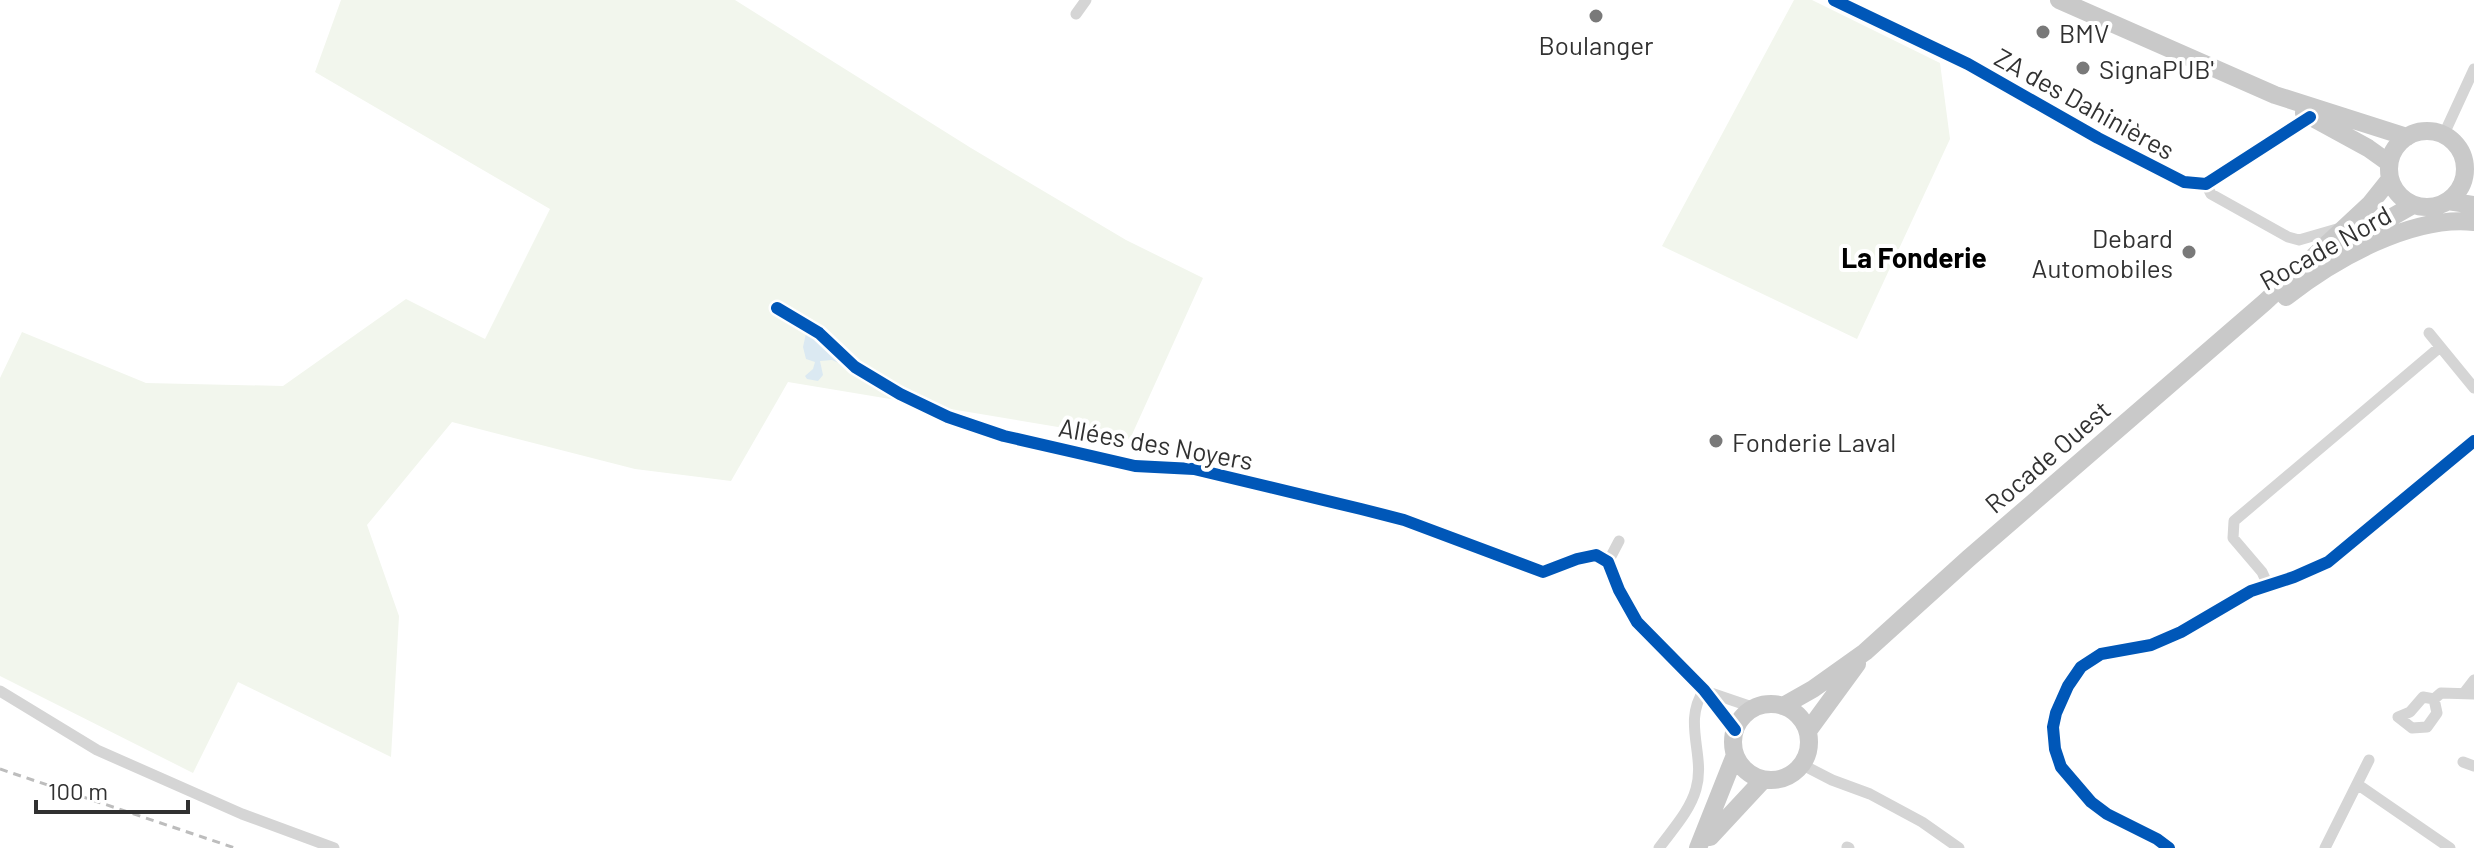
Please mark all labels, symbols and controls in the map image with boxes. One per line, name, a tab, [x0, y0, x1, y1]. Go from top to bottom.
marker: Boulanger	[1587, 7, 1605, 25]
place label: BMV	[2059, 17, 2109, 48]
marker: BMV	[2034, 23, 2052, 41]
place label: Boulanger	[1539, 29, 1654, 60]
street label: ZA des Dahinières	[1990, 41, 2180, 165]
place label: SignaPUB'	[2099, 53, 2214, 84]
marker: SignaPUB'	[2074, 59, 2092, 77]
street label: Rocade Nord	[2254, 198, 2396, 296]
place label: Debard Automobiles	[2032, 222, 2173, 283]
district label: La Fonderie	[1841, 240, 1987, 274]
marker: Debard Automobiles	[2180, 243, 2198, 261]
street label: Rocade Ouest	[1978, 393, 2116, 519]
street label: Allées des Noyers	[1056, 411, 1256, 475]
place label: Fonderie Laval	[1732, 426, 1896, 457]
marker: Fonderie Laval	[1707, 432, 1725, 450]
scale bar	[36, 764, 188, 814]
text: 100 m	[48, 776, 108, 805]

